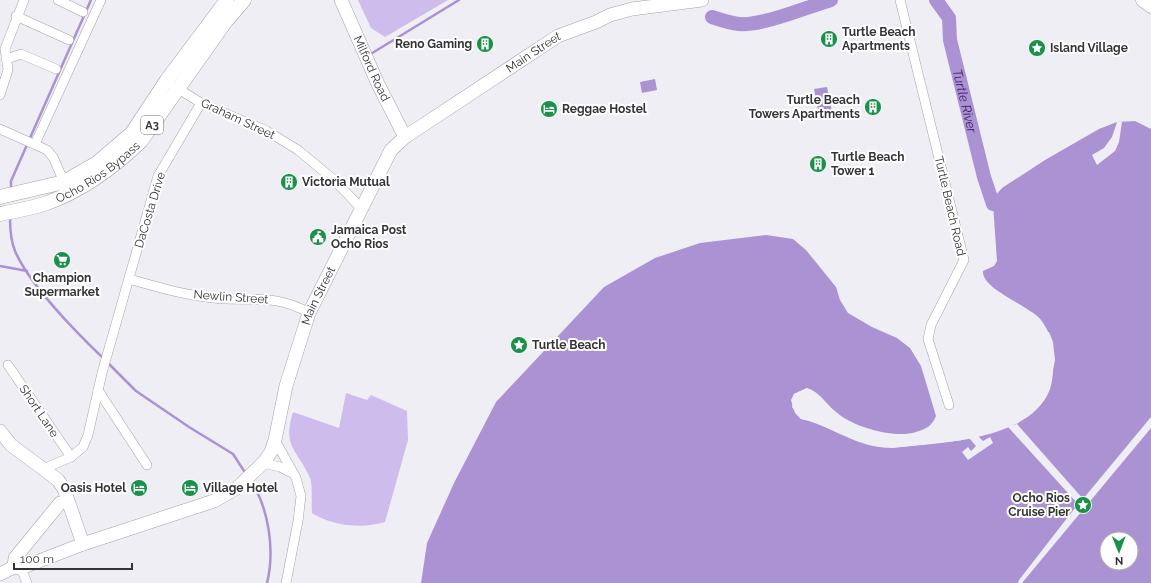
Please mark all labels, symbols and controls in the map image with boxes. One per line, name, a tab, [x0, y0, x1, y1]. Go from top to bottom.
place label: Turtle Beach Apartments	[842, 25, 916, 53]
street label: Main Street	[503, 29, 562, 75]
building icon: Turtle Beach Apartments	[819, 29, 839, 49]
street label: Milford Road	[351, 33, 393, 104]
building icon: Reno Gaming	[475, 34, 495, 54]
place label: Reno Gaming	[395, 37, 472, 51]
place icon: Island Village	[1027, 38, 1047, 58]
place label: Island Village	[1050, 41, 1128, 55]
water label: Turtle River	[950, 68, 980, 135]
place label: Turtle Beach Towers Apartments	[749, 93, 860, 121]
street label: Graham Street	[199, 96, 277, 142]
building icon: Turtle Beach Towers Apartments	[863, 97, 883, 117]
hotel icon: Reggae Hostel	[539, 99, 559, 119]
place label: Reggae Hostel	[562, 102, 647, 116]
road number: A3	[141, 116, 163, 134]
street label: Ocho Rios Bypass	[54, 139, 143, 206]
place label: Turtle Beach Tower 1	[831, 150, 905, 178]
building icon: Turtle Beach Tower 1	[808, 154, 828, 174]
street label: Turtle Beach Road	[932, 155, 968, 257]
street label: DaCosta Drive	[132, 170, 168, 250]
building icon: Victoria Mutual	[279, 172, 299, 192]
place label: Victoria Mutual	[302, 175, 390, 189]
place label: Jamaica Post Ocho Rios	[331, 223, 407, 251]
public building icon: Jamaica Post Ocho Rios	[308, 227, 328, 247]
supermarket icon: Champion Supermarket	[52, 250, 72, 270]
street label: Main Street	[299, 264, 338, 327]
place label: Champion Supermarket	[25, 271, 100, 299]
street label: Newlin Street	[193, 287, 269, 307]
place icon: Turtle Beach	[509, 335, 529, 355]
place label: Turtle Beach	[532, 338, 606, 352]
street label: Short Lane	[16, 382, 62, 440]
hotel icon: Oasis Hotel	[129, 478, 149, 498]
hotel icon: Village Hotel	[180, 478, 200, 498]
place label: Oasis Hotel	[61, 481, 126, 495]
place label: Village Hotel	[203, 481, 278, 495]
place label: Ocho Rios Cruise Pier	[1008, 491, 1070, 519]
place icon: Ocho Rios Cruise Pier	[1073, 495, 1093, 515]
north arrow	[1099, 531, 1139, 571]
scale bar	[14, 545, 132, 571]
text: 100 m	[20, 552, 54, 566]
text: N	[1115, 554, 1123, 567]

